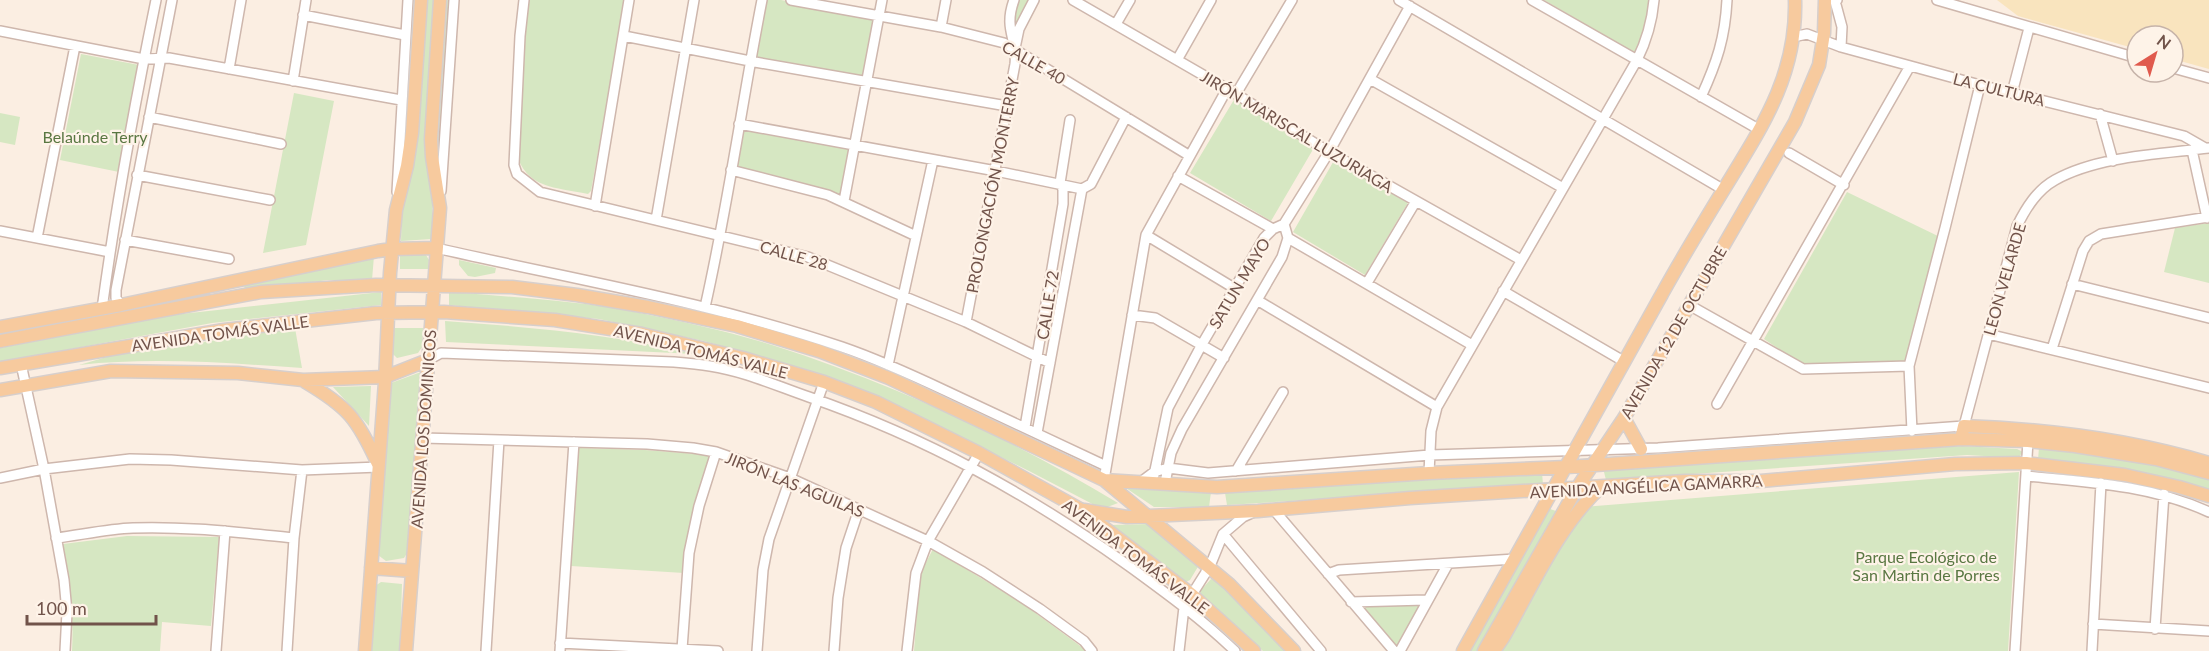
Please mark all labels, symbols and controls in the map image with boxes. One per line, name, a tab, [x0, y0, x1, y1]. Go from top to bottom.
north arrow	[2125, 24, 2185, 84]
text: N	[2154, 30, 2175, 53]
street label: CALLE 40	[999, 36, 1069, 88]
street label: JIRÓN MARISCAL LUZURIAGA	[1197, 66, 1397, 196]
street label: LA CULTURA	[1951, 68, 2047, 110]
street label: PROLONGACIÓN MONTERRY	[962, 75, 1022, 295]
park label: Belaúnde Terry	[42, 127, 148, 146]
street label: LEON VELARDE	[1979, 220, 2029, 338]
street label: SATUN MAYO	[1204, 234, 1274, 332]
street label: CALLE 28	[758, 236, 830, 274]
street label: AVENIDA 12 DE OCTUBRE	[1616, 243, 1730, 421]
street label: CALLE 72	[1032, 269, 1062, 341]
street label: AVENIDA TOMÁS VALLE	[130, 311, 310, 355]
street label: AVENIDA TOMÁS VALLE	[612, 320, 790, 382]
street label: AVENIDA LOS DOMINICOS	[407, 329, 439, 529]
street label: JIRÓN LAS AGUILAS	[723, 448, 867, 520]
street label: AVENIDA ANGÉLICA GAMARRA	[1529, 470, 1763, 502]
street label: AVENIDA TOMÁS VALLE	[1059, 495, 1213, 617]
park label: Parque Ecológico de San Martin de Porres	[1852, 547, 2000, 584]
scale bar	[27, 588, 156, 626]
text: 100 m	[36, 597, 87, 619]

